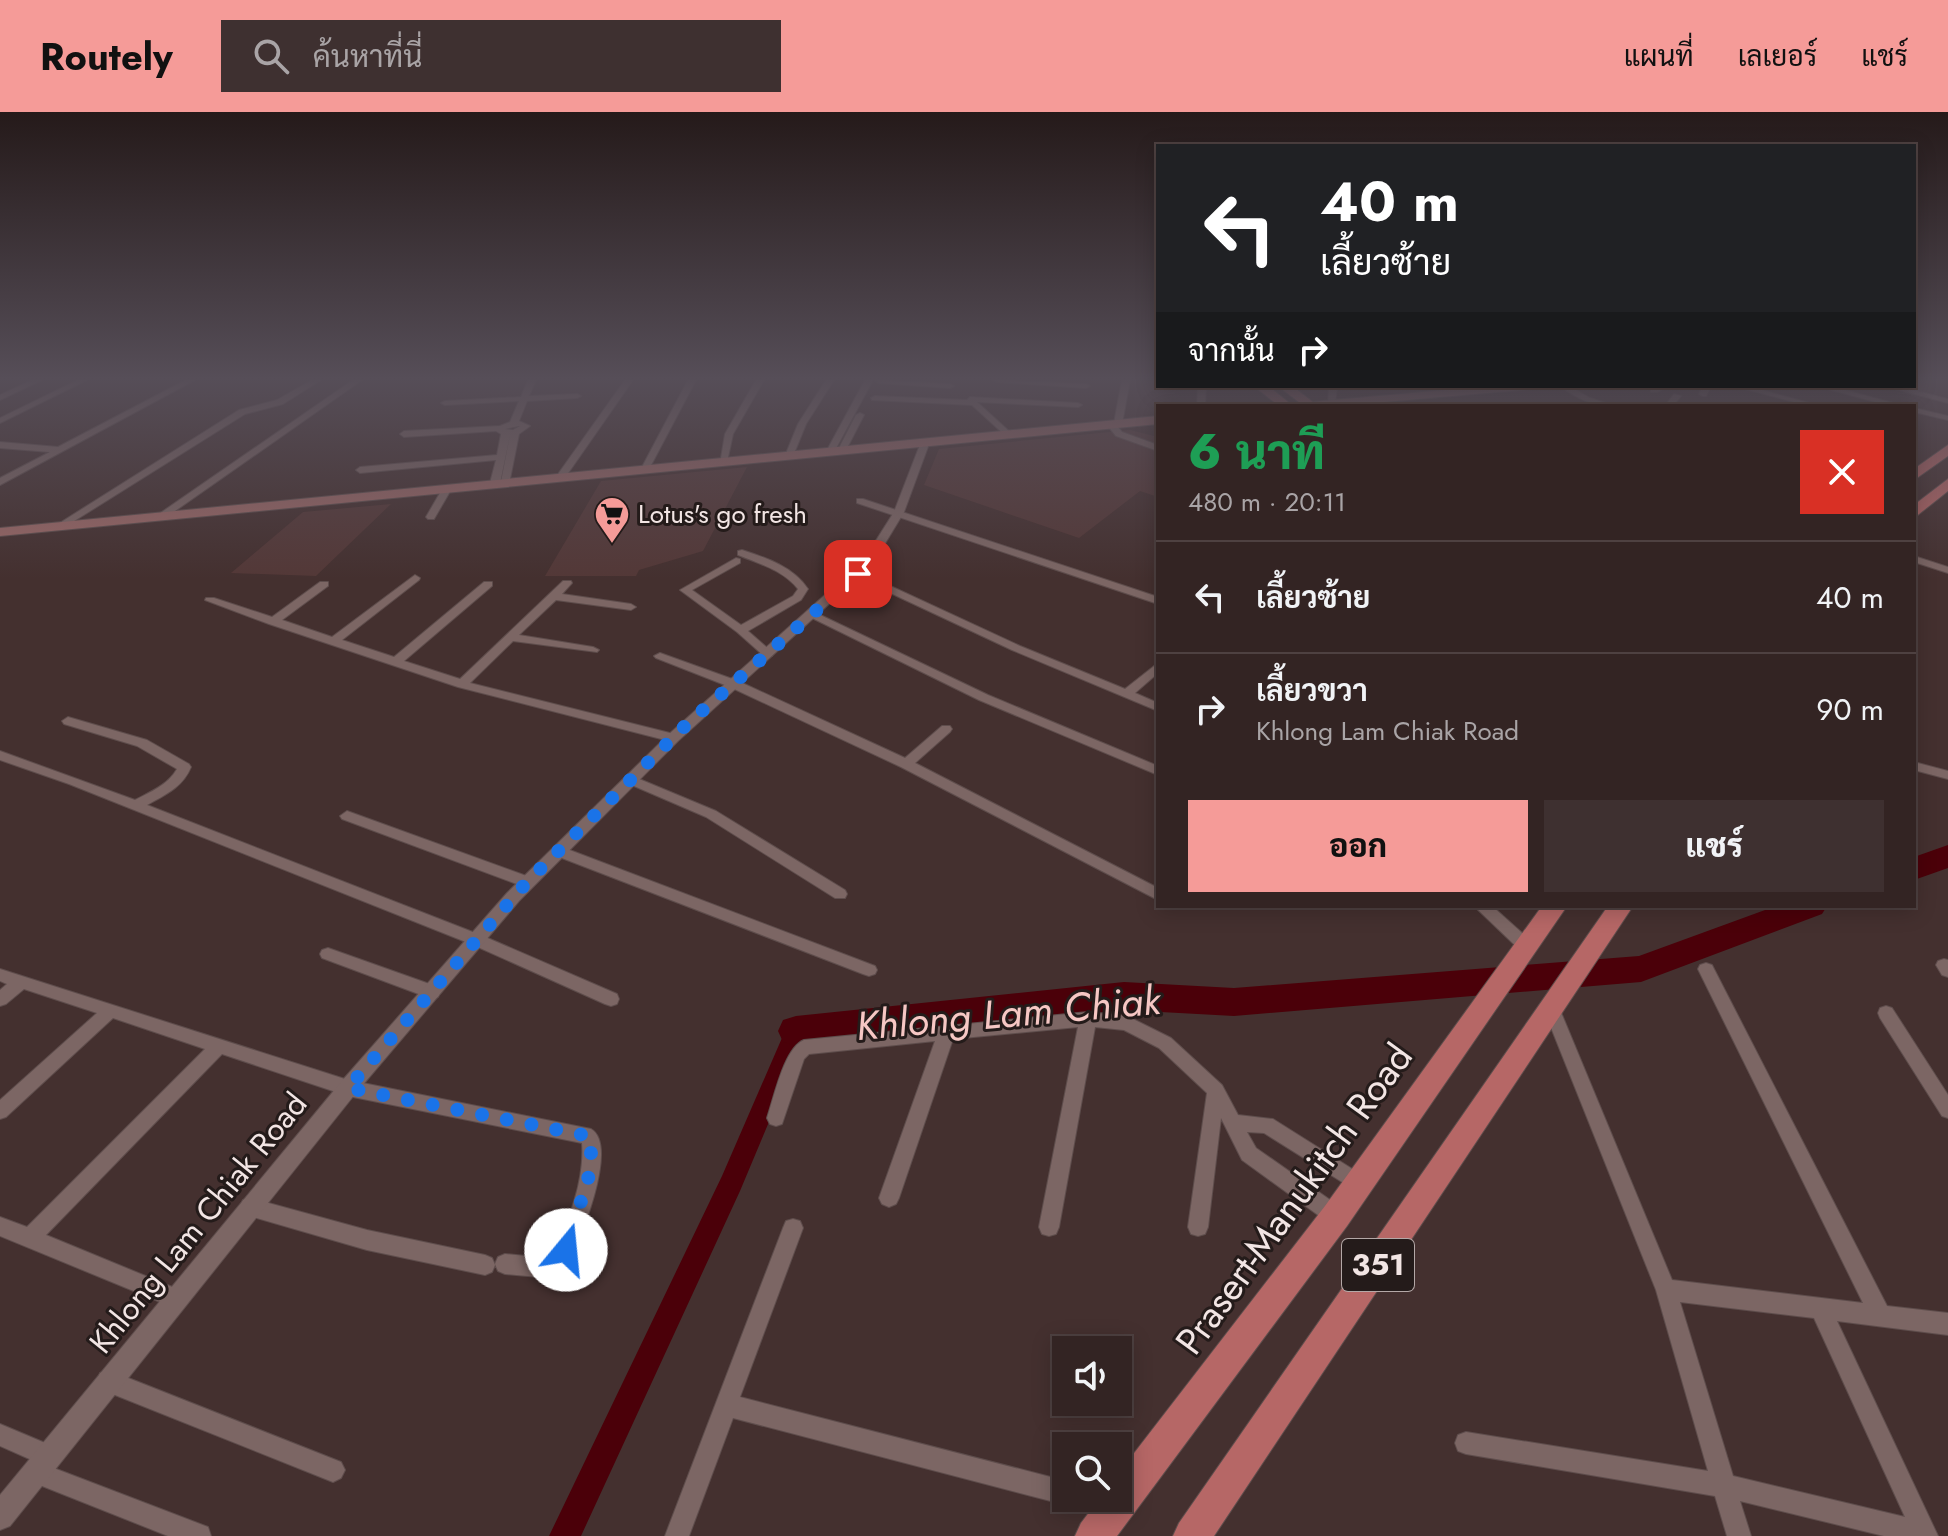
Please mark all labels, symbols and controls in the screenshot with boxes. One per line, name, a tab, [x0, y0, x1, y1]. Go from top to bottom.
search box	[221, 20, 781, 92]
text: Routely	[40, 29, 173, 84]
icon: search	[249, 34, 293, 78]
text: ค้นหาที่นี่	[313, 35, 422, 78]
text: แผนที่	[1624, 36, 1694, 77]
text: เลเยอร์	[1738, 36, 1817, 77]
text: แชร์	[1861, 36, 1908, 77]
text: 40 m	[1320, 161, 1459, 242]
icon: left	[1188, 176, 1292, 280]
text: เลี้ยวซ้าย	[1320, 236, 1451, 288]
icon: right	[1291, 328, 1335, 372]
text: จากนั้น	[1188, 329, 1275, 372]
text: 6 นาที	[1188, 418, 1325, 487]
button: close	[1800, 430, 1884, 514]
text: 480 m · 20:11	[1188, 483, 1346, 521]
supermarket icon: Lotus's go fresh	[593, 495, 631, 545]
place label: Lotus's go fresh	[638, 495, 807, 533]
pin	[824, 540, 892, 608]
icon: arrive	[836, 552, 880, 596]
icon: left	[1188, 575, 1232, 619]
text: เลี้ยวซ้าย	[1256, 576, 1370, 619]
text: 40 m	[1816, 576, 1884, 619]
text: เลี้ยวขวา	[1256, 669, 1368, 712]
icon: right	[1188, 687, 1232, 731]
text: 90 m	[1816, 688, 1884, 731]
text: Khlong Lam Chiak Road	[1256, 712, 1519, 750]
button: ออก	[1188, 800, 1528, 892]
button: แชร์	[1544, 800, 1884, 892]
water label: Khlong Lam Chiak	[854, 971, 1164, 1055]
street label: Prasert-Manukitch Road	[1162, 1032, 1425, 1366]
street label: Khlong Lam Chiak Road	[78, 1083, 318, 1363]
position arrow	[524, 1208, 608, 1292]
road number: 351	[1342, 1239, 1414, 1291]
map controls	[1052, 1336, 1132, 1512]
button: sound	[1052, 1336, 1132, 1416]
button: search	[1052, 1432, 1132, 1512]

